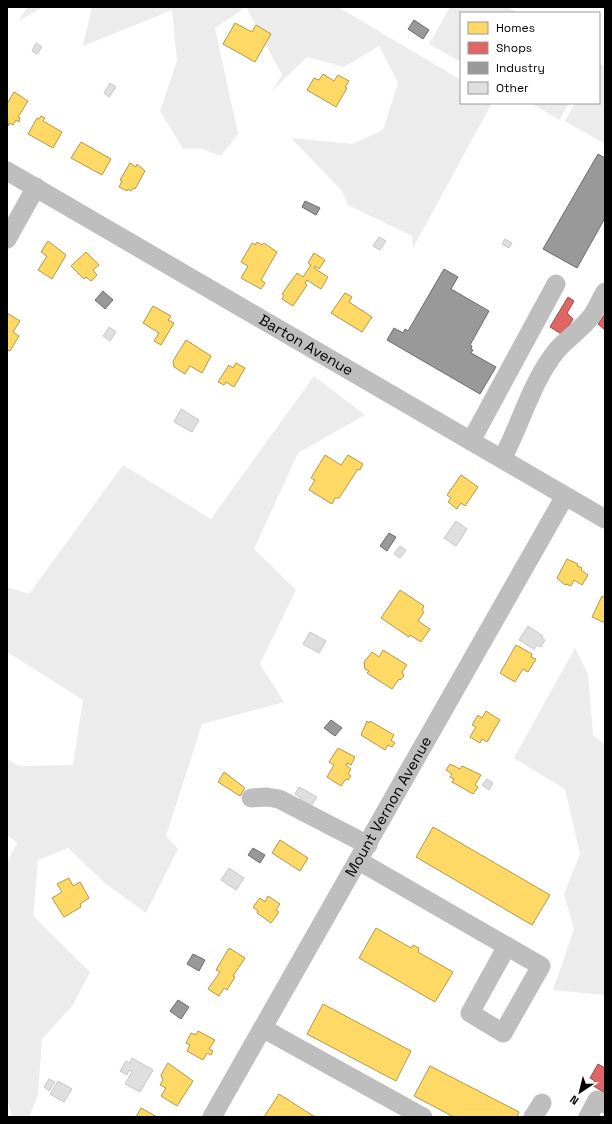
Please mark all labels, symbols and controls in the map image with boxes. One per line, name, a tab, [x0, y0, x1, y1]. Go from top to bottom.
legend	[460, 12, 600, 104]
text: Homes	[496, 20, 535, 36]
text: Shops	[496, 40, 532, 56]
text: Industry	[496, 60, 545, 76]
text: Other	[496, 80, 529, 96]
street label: Barton Avenue	[256, 310, 357, 380]
street label: Mount Vernon Avenue	[341, 733, 436, 880]
north arrow	[560, 1072, 600, 1112]
text: N	[567, 1092, 581, 1108]

